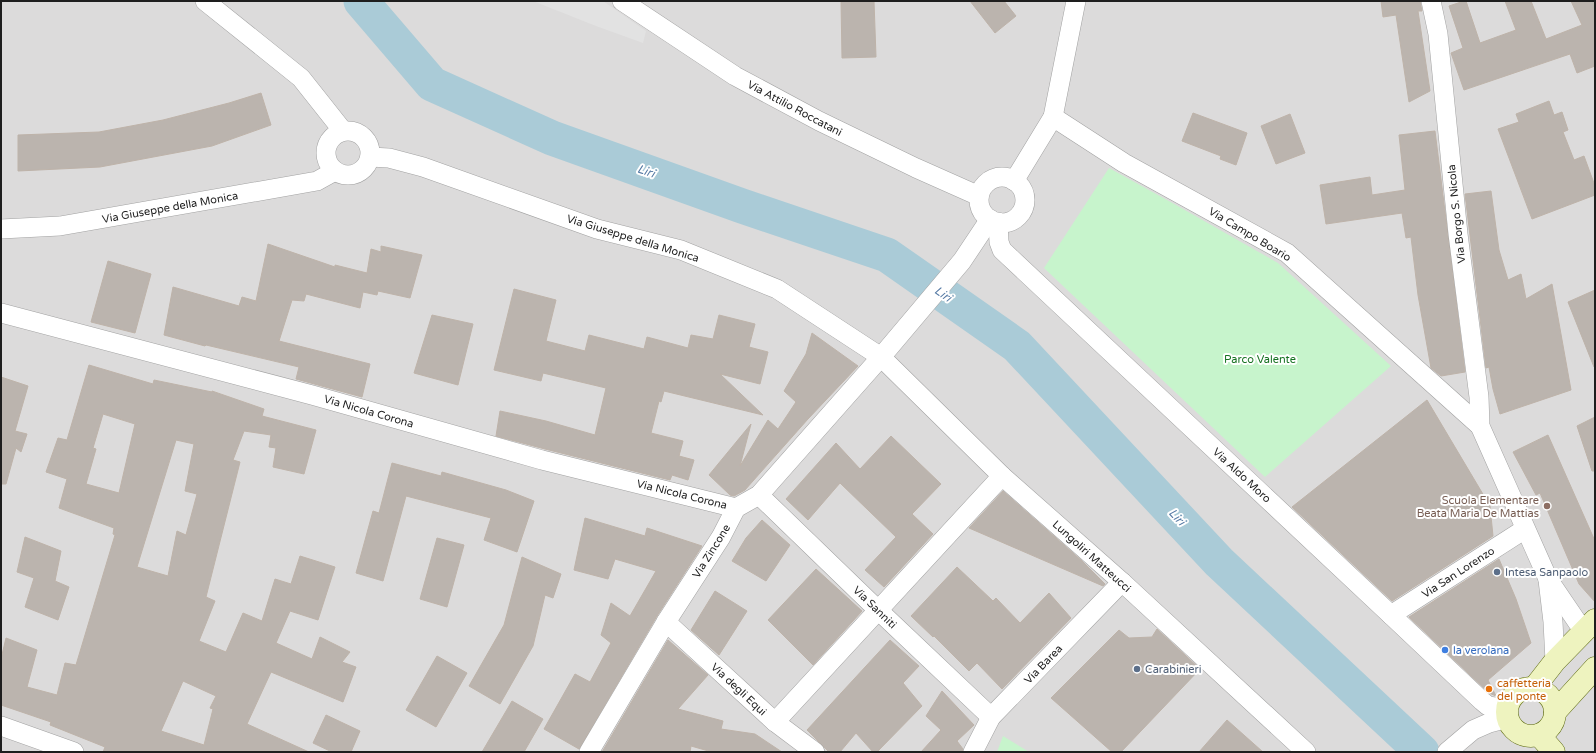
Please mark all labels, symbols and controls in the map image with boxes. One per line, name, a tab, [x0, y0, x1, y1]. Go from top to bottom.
street label: Via Attilio Roccatani	[745, 78, 844, 139]
water label: Liri	[635, 162, 658, 181]
street label: Via Borgo S. Nicola	[1445, 164, 1468, 264]
street label: Via Giuseppe della Monica	[101, 189, 239, 226]
street label: Via Campo Boario	[1206, 205, 1294, 264]
street label: Via Giuseppe della Monica	[565, 212, 701, 265]
water label: Liri	[932, 283, 956, 306]
park label: Parco Valente	[1224, 353, 1296, 366]
street label: Via Nicola Corona	[322, 392, 415, 431]
street label: Via Aldo Moro	[1210, 445, 1274, 506]
street label: Via Nicola Corona	[635, 477, 728, 512]
place label: Scuola Elementare Beata Maria De Mattias	[1417, 494, 1539, 520]
marker: Scuola Elementare Beata Maria De Mattias	[1542, 501, 1552, 511]
water label: Liri	[1166, 506, 1189, 530]
street label: Lungoliri Matteucci	[1050, 518, 1134, 595]
street label: Via Zincone	[690, 522, 733, 581]
street label: Via San Lorenzo	[1420, 544, 1497, 601]
place label: Intesa Sanpaolo	[1505, 566, 1588, 579]
marker: Intesa Sanpaolo	[1492, 567, 1502, 577]
street label: Via Sanniti	[850, 583, 899, 631]
street label: Via Barea	[1021, 642, 1065, 687]
place label: la verolana	[1453, 644, 1509, 657]
marker: la verolana	[1440, 645, 1450, 655]
street label: Via degli Equi	[708, 660, 769, 718]
place label: Carabinieri	[1145, 663, 1202, 676]
marker: Carabinieri	[1132, 664, 1142, 674]
place label: caffetteria del ponte	[1497, 677, 1551, 703]
marker: caffetteria del ponte	[1484, 684, 1494, 694]

